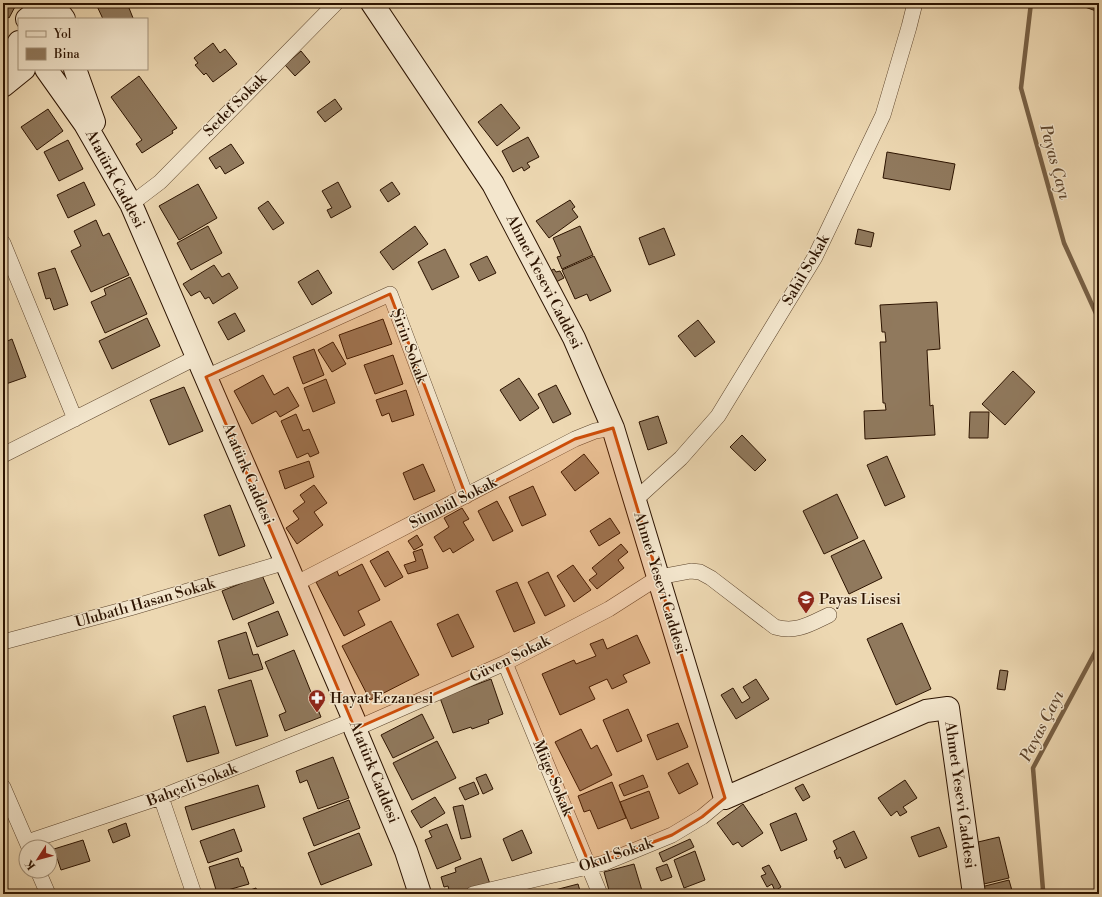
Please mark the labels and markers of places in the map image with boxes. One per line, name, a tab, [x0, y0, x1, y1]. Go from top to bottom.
school or university icon: Payas Lisesi	[796, 589, 816, 614]
place label: Payas Lisesi	[819, 590, 901, 609]
pharmacy icon: Hayat Eczanesi	[307, 688, 327, 713]
place label: Hayat Eczanesi	[330, 689, 434, 708]

